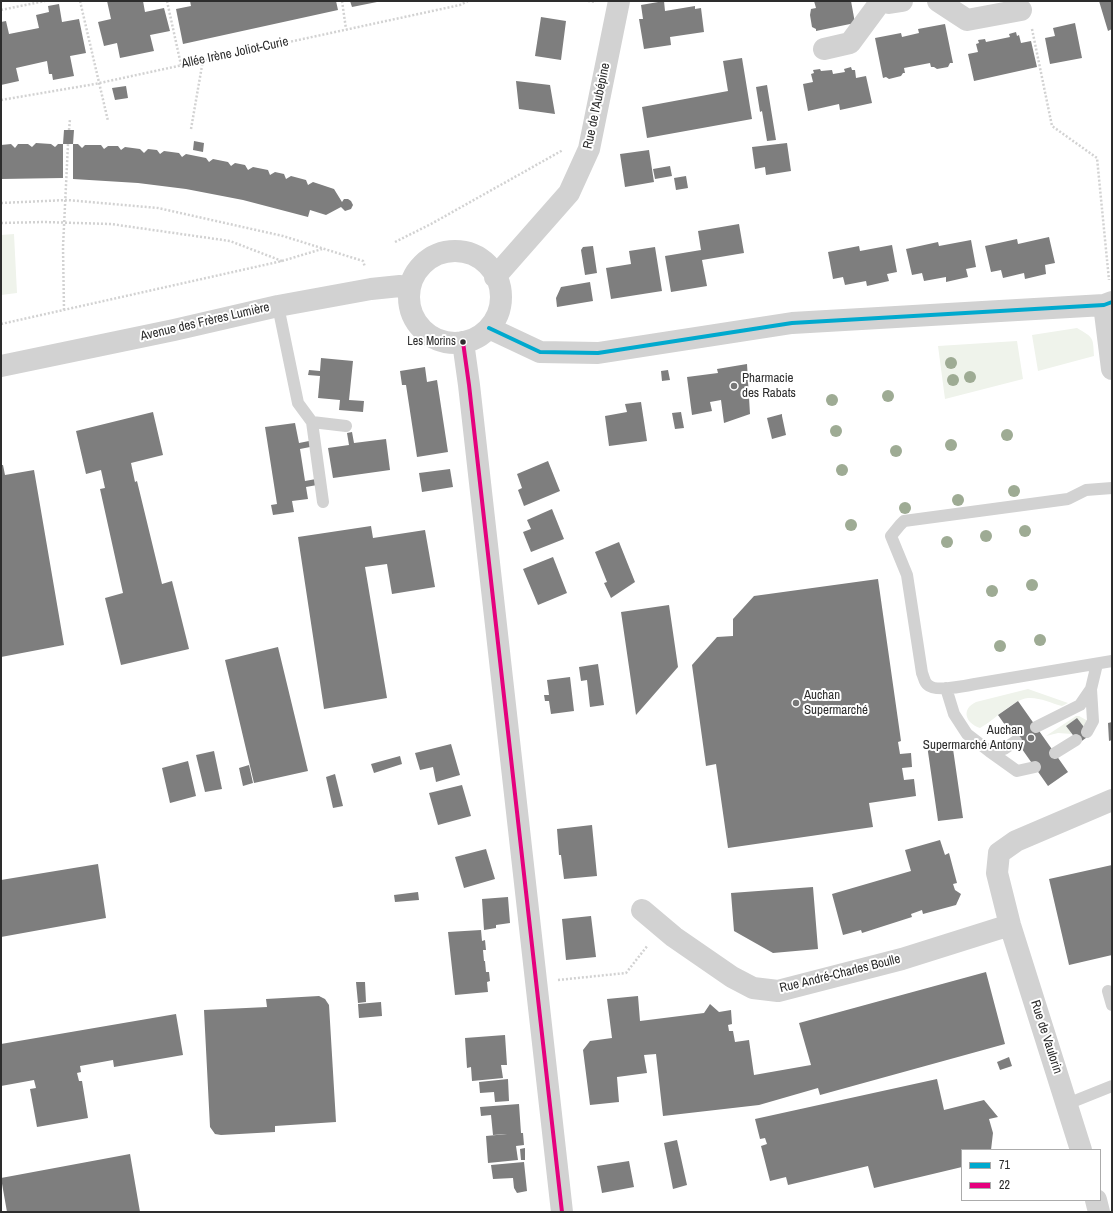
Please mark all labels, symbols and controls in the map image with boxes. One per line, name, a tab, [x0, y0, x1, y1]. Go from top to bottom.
street label: Allée Irène Joliot-Curie	[180, 34, 290, 72]
street label: Rue de l'Aubépine	[580, 62, 614, 150]
street label: Avenue des Frères Lumière	[139, 300, 271, 344]
place label: Les Morins	[407, 335, 456, 349]
marker: Les Morins	[458, 337, 468, 347]
place label: Pharmacie des Rabats	[742, 371, 796, 402]
marker: Pharmacie des Rabats	[729, 381, 739, 391]
place label: Auchan Supermarché	[804, 688, 868, 719]
marker: Auchan Supermarché	[791, 698, 801, 708]
place label: Auchan Supermarché Antony	[923, 723, 1023, 754]
marker: Auchan Supermarché Antony	[1026, 733, 1036, 743]
street label: Rue André-Charles Boulle	[778, 951, 902, 997]
street label: Rue de Vaulorin	[1027, 998, 1065, 1076]
legend	[961, 1149, 1101, 1201]
text: 71	[999, 1157, 1010, 1173]
text: 22	[999, 1177, 1010, 1193]

